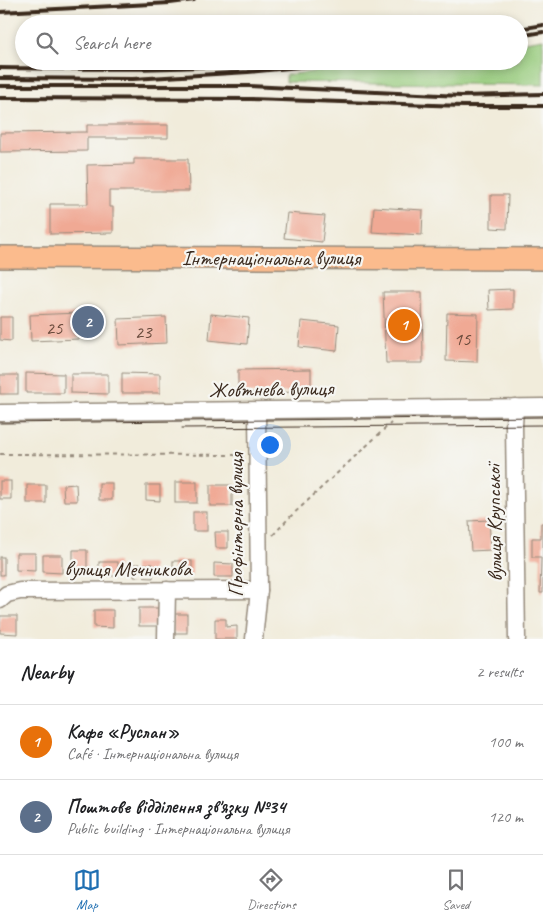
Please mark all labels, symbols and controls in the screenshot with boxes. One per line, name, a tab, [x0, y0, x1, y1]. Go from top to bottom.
search box	[15, 15, 528, 70]
icon: search	[33, 29, 61, 57]
text: Search here	[73, 31, 150, 55]
street label: Інтернаціональна вулиця	[182, 245, 362, 271]
pin: 2	[72, 303, 104, 341]
pin: 1	[388, 306, 420, 344]
house number: 25	[45, 316, 64, 340]
house number: 23	[134, 320, 153, 344]
house number: 15	[453, 327, 472, 351]
street label: Жовтнева вулиця	[209, 375, 335, 403]
your location	[257, 432, 283, 458]
street label: Профінтерна вулиця	[223, 451, 249, 597]
street label: вулиця Крупської	[480, 460, 508, 582]
street label: вулиця Мечникова	[65, 556, 193, 582]
text: Nearby	[20, 659, 73, 685]
text: 2 results	[476, 662, 523, 682]
text: Кафе «Руслан»	[67, 720, 179, 744]
text: 1	[32, 732, 40, 752]
text: 100 m	[489, 732, 523, 752]
text: Café · Інтернаціональна вулиця	[67, 744, 238, 764]
text: Поштове відділення зв'язку №34	[67, 795, 285, 819]
text: 2	[32, 807, 40, 827]
text: 120 m	[489, 807, 523, 827]
text: Public building · Інтернаціональна вулиця	[67, 819, 289, 839]
tab: Map	[73, 866, 101, 913]
tab: Directions	[247, 866, 296, 913]
tab: Saved	[442, 866, 470, 913]

